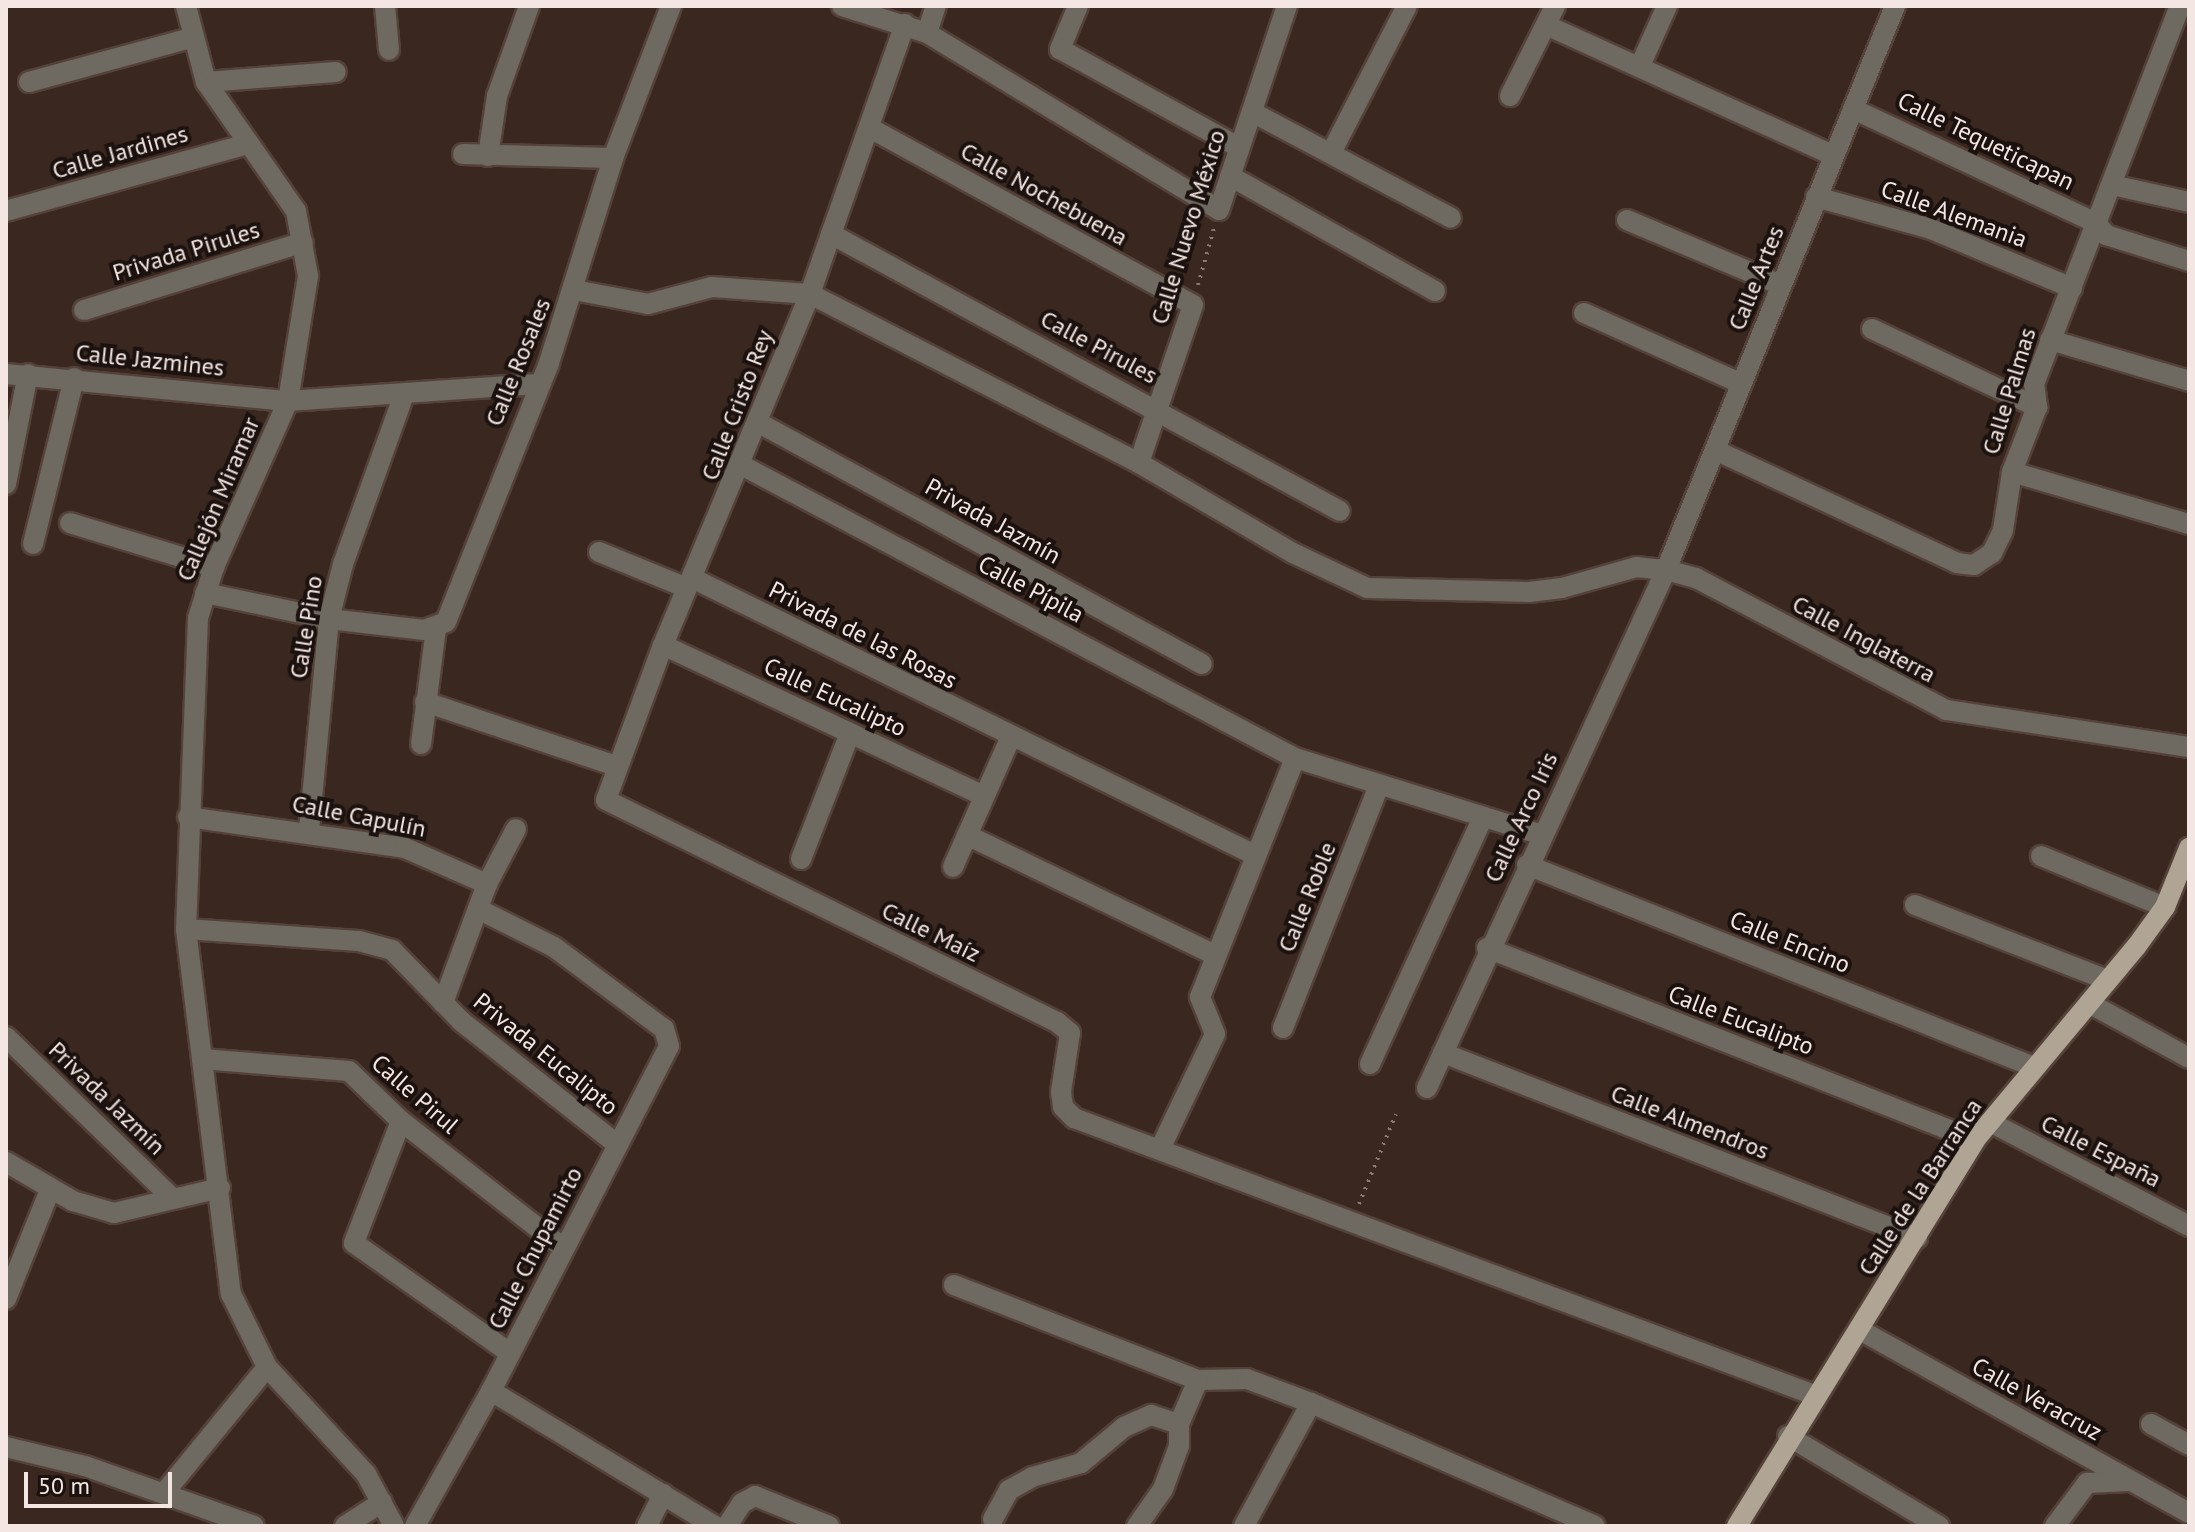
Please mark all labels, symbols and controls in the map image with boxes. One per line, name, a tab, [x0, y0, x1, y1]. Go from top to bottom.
street label: Calle Tequeticapan	[1893, 86, 2079, 196]
street label: Calle Jardines	[49, 119, 191, 185]
street label: Calle Nuevo México	[1145, 126, 1231, 328]
street label: Calle Nochebuena	[956, 136, 1132, 252]
street label: Calle Alemania	[1877, 174, 2031, 254]
street label: Privada Pirules	[109, 215, 263, 287]
street label: Calle Artes	[1722, 221, 1790, 335]
street label: Calle Rosales	[479, 294, 557, 430]
street label: Calle Pirules	[1036, 304, 1162, 390]
street label: Calle Palmas	[1976, 324, 2042, 458]
street label: Calle Cristo Rey	[695, 326, 779, 484]
street label: Calle Jazmines	[75, 338, 225, 382]
street label: Callejón Miramar	[171, 413, 265, 585]
street label: Privada Jazmín	[920, 472, 1066, 570]
street label: Calle Pípila	[973, 549, 1089, 629]
street label: Calle Pino	[284, 574, 328, 680]
street label: Privada de las Rosas	[764, 575, 962, 695]
street label: Calle Inglaterra	[1787, 589, 1941, 689]
street label: Calle Eucalipto	[759, 652, 911, 742]
street label: Calle Arco Iris	[1478, 747, 1564, 887]
street label: Calle Capulín	[290, 789, 428, 843]
street label: Calle Roble	[1272, 838, 1342, 956]
street label: Calle Maíz	[877, 896, 985, 968]
street label: Calle Encino	[1726, 905, 1854, 979]
street label: Calle Eucalipto	[1664, 979, 1818, 1061]
street label: Privada Eucalipto	[468, 987, 624, 1121]
street label: Privada Jazmín	[43, 1035, 171, 1161]
street label: Calle Pirul	[366, 1048, 464, 1140]
street label: Calle Almendros	[1607, 1079, 1773, 1165]
street label: Calle de la Barranca	[1852, 1093, 1988, 1281]
street label: Calle España	[2036, 1109, 2166, 1193]
street label: Calle Chupamirto	[482, 1162, 588, 1334]
street label: Calle Veracruz	[1967, 1351, 2107, 1447]
scale bar	[28, 1456, 176, 1506]
text: 50 m	[38, 1470, 90, 1501]

